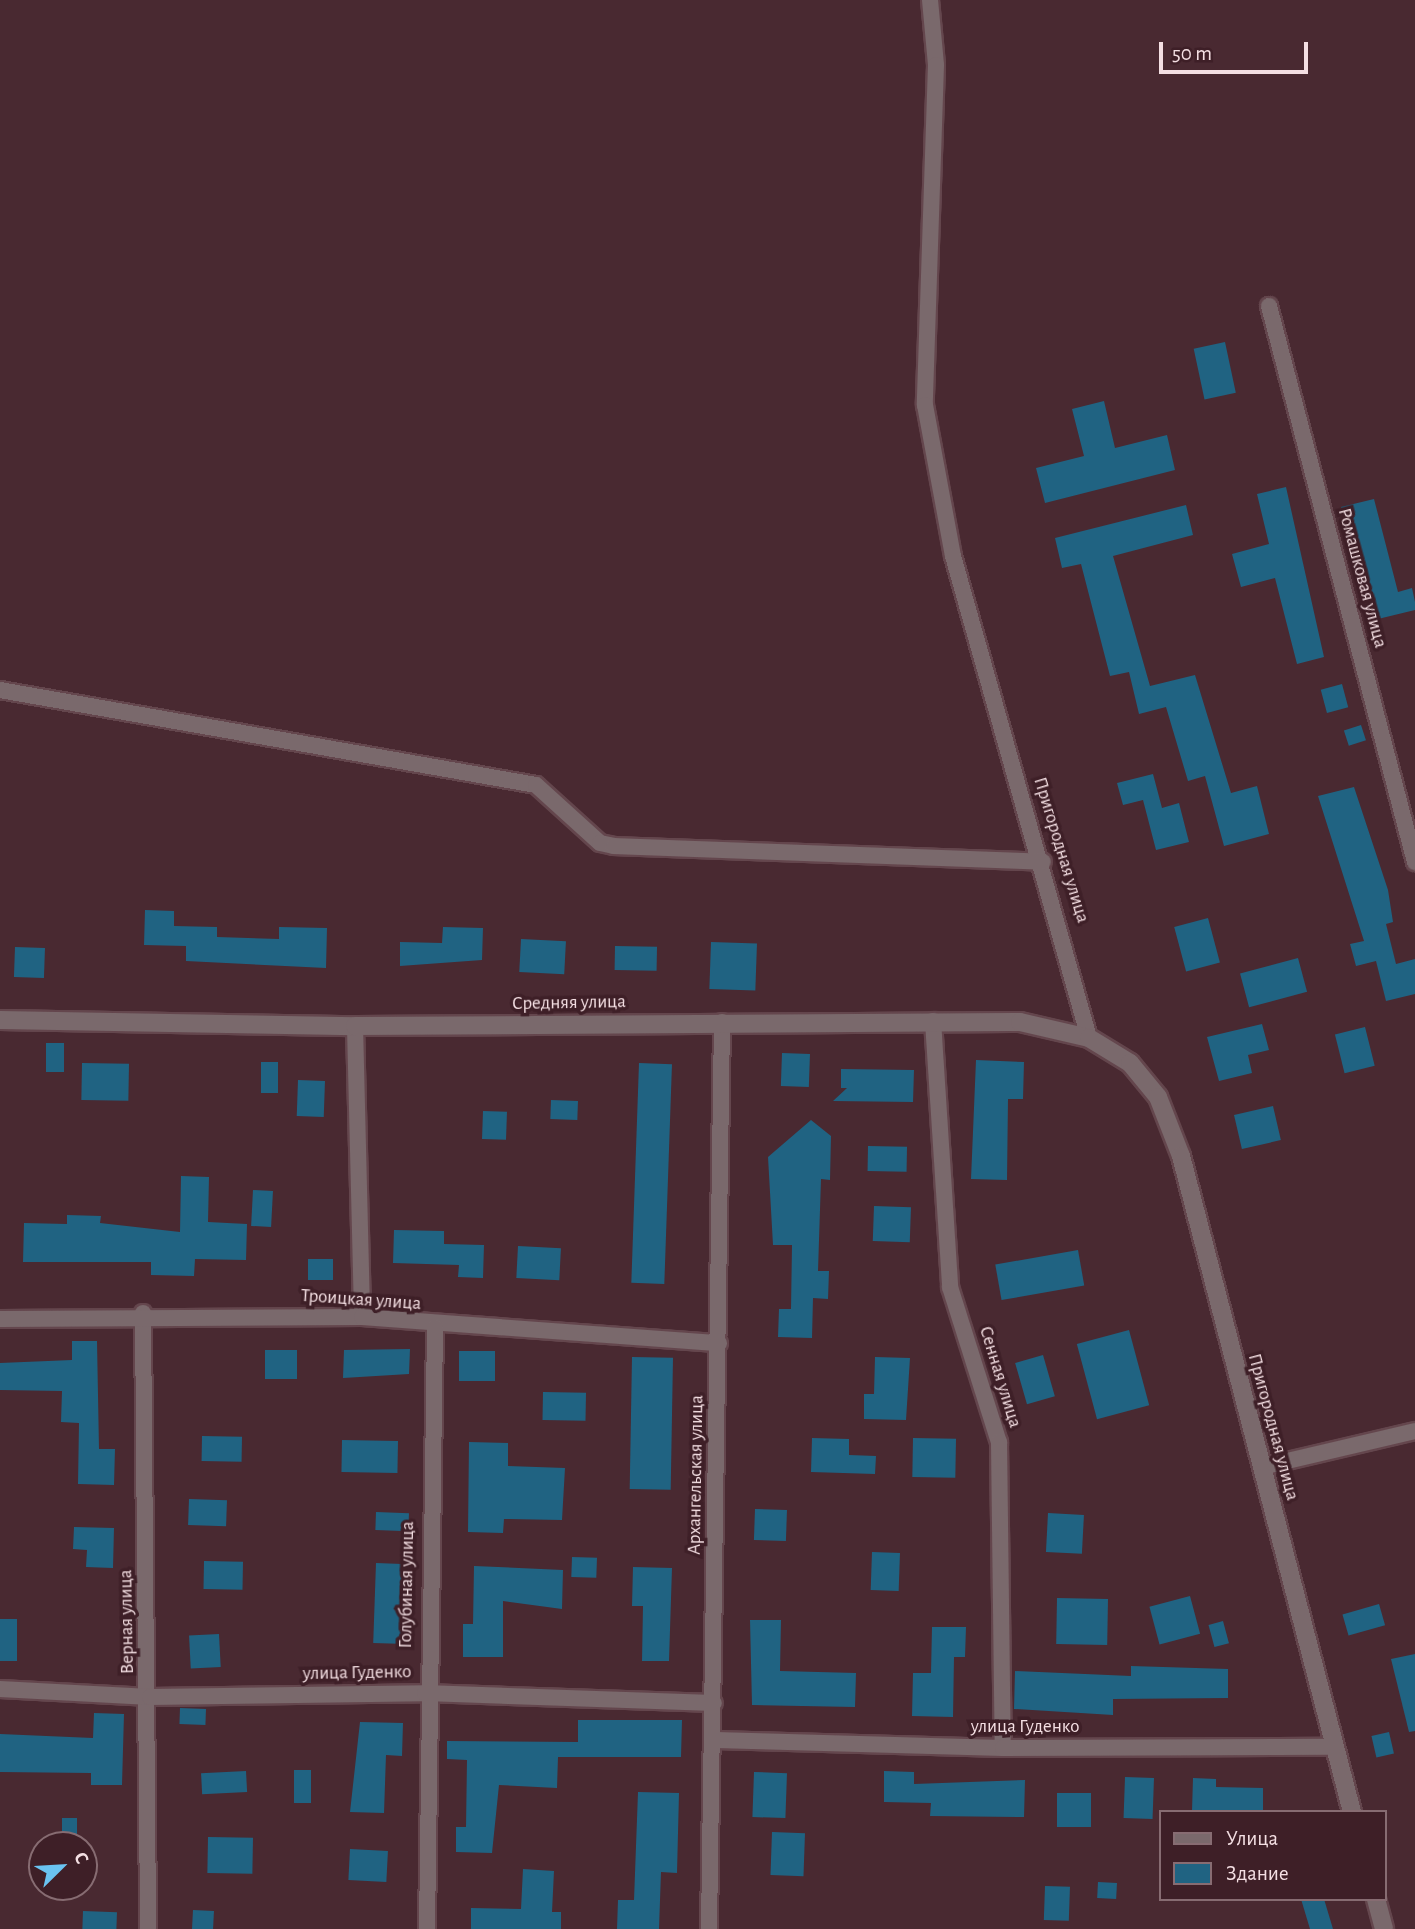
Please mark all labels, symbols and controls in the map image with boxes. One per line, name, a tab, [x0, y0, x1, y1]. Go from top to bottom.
scale bar	[1163, 28, 1312, 72]
text: 50 m	[1172, 43, 1212, 64]
street label: Ромашковая улица	[1332, 506, 1392, 650]
street label: Пригородная улица	[1028, 774, 1094, 926]
street label: Средняя улица	[512, 991, 626, 1015]
street label: Троицкая улица	[300, 1284, 422, 1316]
street label: Сенная улица	[974, 1324, 1026, 1430]
street label: Пригородная улица	[1242, 1351, 1304, 1503]
street label: Архангельская улица	[683, 1395, 709, 1555]
street label: Голубиная улица	[394, 1521, 420, 1649]
street label: Верная улица	[115, 1570, 139, 1674]
street label: улица Гуденко	[302, 1661, 412, 1685]
street label: улица Гуденко	[971, 1716, 1079, 1738]
legend	[1160, 1810, 1387, 1901]
text: Улица	[1226, 1828, 1278, 1849]
north arrow	[28, 1831, 98, 1901]
text: С	[70, 1849, 92, 1867]
text: Здание	[1226, 1863, 1289, 1884]

